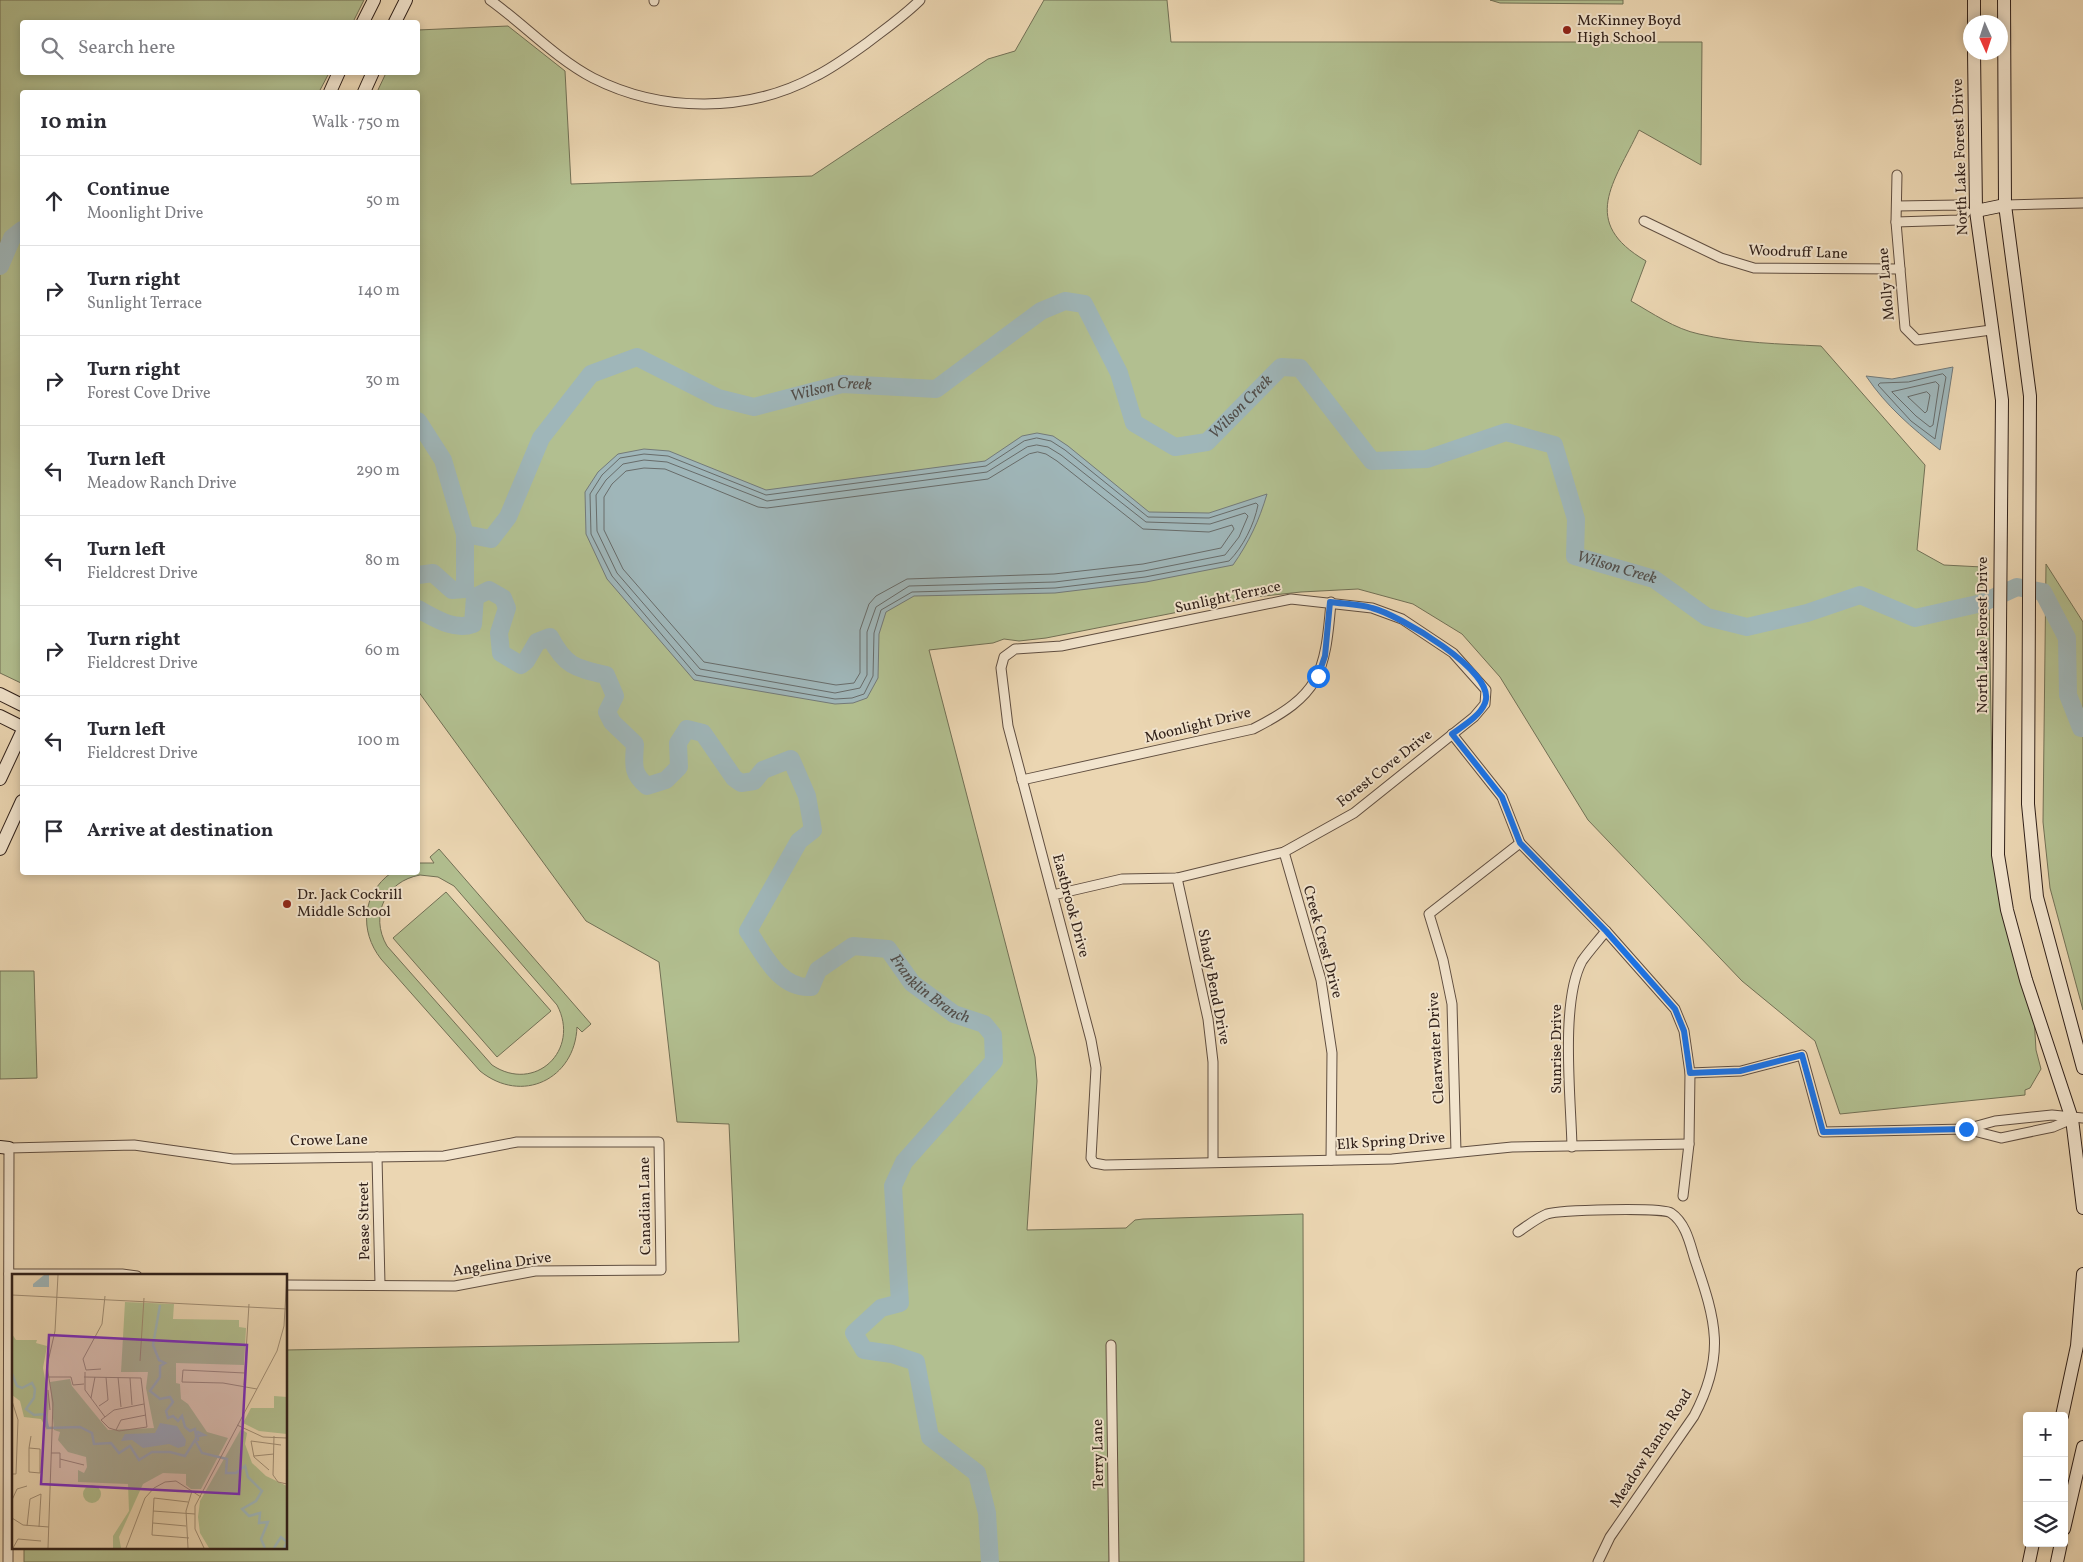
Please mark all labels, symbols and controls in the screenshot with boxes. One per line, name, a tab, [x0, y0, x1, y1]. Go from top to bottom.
place label: McKinney Boyd High School	[1577, 11, 1681, 49]
north arrow	[1963, 15, 2008, 60]
search box	[20, 20, 420, 75]
marker: McKinney Boyd High School	[1561, 24, 1573, 36]
icon: search	[38, 34, 66, 62]
text: Search here	[78, 35, 175, 61]
street label: North Lake Forest Drive	[1948, 78, 1974, 236]
text: 10 min	[40, 108, 107, 137]
text: Walk · 750 m	[312, 112, 400, 134]
text: Continue	[87, 177, 170, 203]
icon: ahead	[40, 187, 68, 215]
text: 50 m	[366, 190, 400, 212]
text: Moonlight Drive	[87, 203, 203, 225]
street label: Woodruff Lane	[1748, 241, 1848, 265]
street label: Molly Lane	[1873, 247, 1901, 321]
text: Turn right	[87, 267, 180, 293]
icon: right	[40, 277, 68, 305]
text: 140 m	[358, 280, 400, 302]
text: Sunlight Terrace	[87, 293, 202, 315]
text: Turn right	[87, 357, 180, 383]
icon: right	[40, 367, 68, 395]
text: 30 m	[365, 370, 400, 392]
water label: Wilson Creek	[1204, 370, 1279, 444]
water label: Wilson Creek	[788, 373, 873, 408]
text: Forest Cove Drive	[87, 383, 211, 405]
text: Turn left	[87, 447, 166, 473]
icon: left	[40, 457, 68, 485]
text: 290 m	[356, 460, 400, 482]
text: Meadow Ranch Drive	[87, 473, 237, 495]
text: Turn left	[87, 537, 166, 563]
water label: Wilson Creek	[1574, 546, 1660, 590]
icon: left	[40, 547, 68, 575]
text: 80 m	[365, 550, 400, 572]
street label: North Lake Forest Drive	[1973, 557, 1994, 713]
text: Fieldcrest Drive	[87, 563, 198, 585]
street label: Sunlight Terrace	[1173, 577, 1283, 619]
text: Turn right	[87, 627, 180, 653]
icon: right	[40, 637, 68, 665]
text: 60 m	[365, 640, 400, 662]
text: Fieldcrest Drive	[87, 653, 198, 675]
route start	[1307, 665, 1330, 688]
street label: Moonlight Drive	[1143, 703, 1253, 749]
text: Turn left	[87, 717, 166, 743]
street label: Forest Cove Drive	[1333, 725, 1437, 813]
icon: left	[40, 727, 68, 755]
text: 100 m	[357, 730, 400, 752]
text: Fieldcrest Drive	[87, 743, 198, 765]
icon: arrive	[40, 817, 68, 845]
text: Arrive at destination	[87, 818, 273, 844]
street label: Eastbrook Drive	[1046, 852, 1094, 960]
street label: Creek Crest Drive	[1297, 883, 1347, 1001]
place label: Dr. Jack Cockrill Middle School	[297, 885, 402, 923]
marker: Dr. Jack Cockrill Middle School	[281, 898, 293, 910]
street label: Shady Bend Drive	[1191, 927, 1235, 1047]
water label: Franklin Branch	[884, 950, 973, 1029]
street label: Clearwater Drive	[1424, 991, 1450, 1105]
street label: Sunrise Drive	[1547, 1004, 1568, 1094]
route end	[1955, 1118, 1978, 1141]
street label: Elk Spring Drive	[1336, 1128, 1446, 1156]
street label: Crowe Lane	[290, 1130, 368, 1152]
street label: Canadian Lane	[635, 1157, 657, 1255]
street label: Pease Street	[354, 1181, 376, 1261]
street label: Angelina Drive	[451, 1248, 553, 1282]
inset map	[12, 1274, 288, 1550]
street label: Meadow Ranch Road	[1606, 1386, 1698, 1512]
map controls	[2023, 1412, 2068, 1547]
button: +	[2023, 1412, 2068, 1457]
street label: Terry Lane	[1088, 1419, 1110, 1489]
button: −	[2023, 1457, 2068, 1502]
button: layers	[2023, 1502, 2068, 1547]

